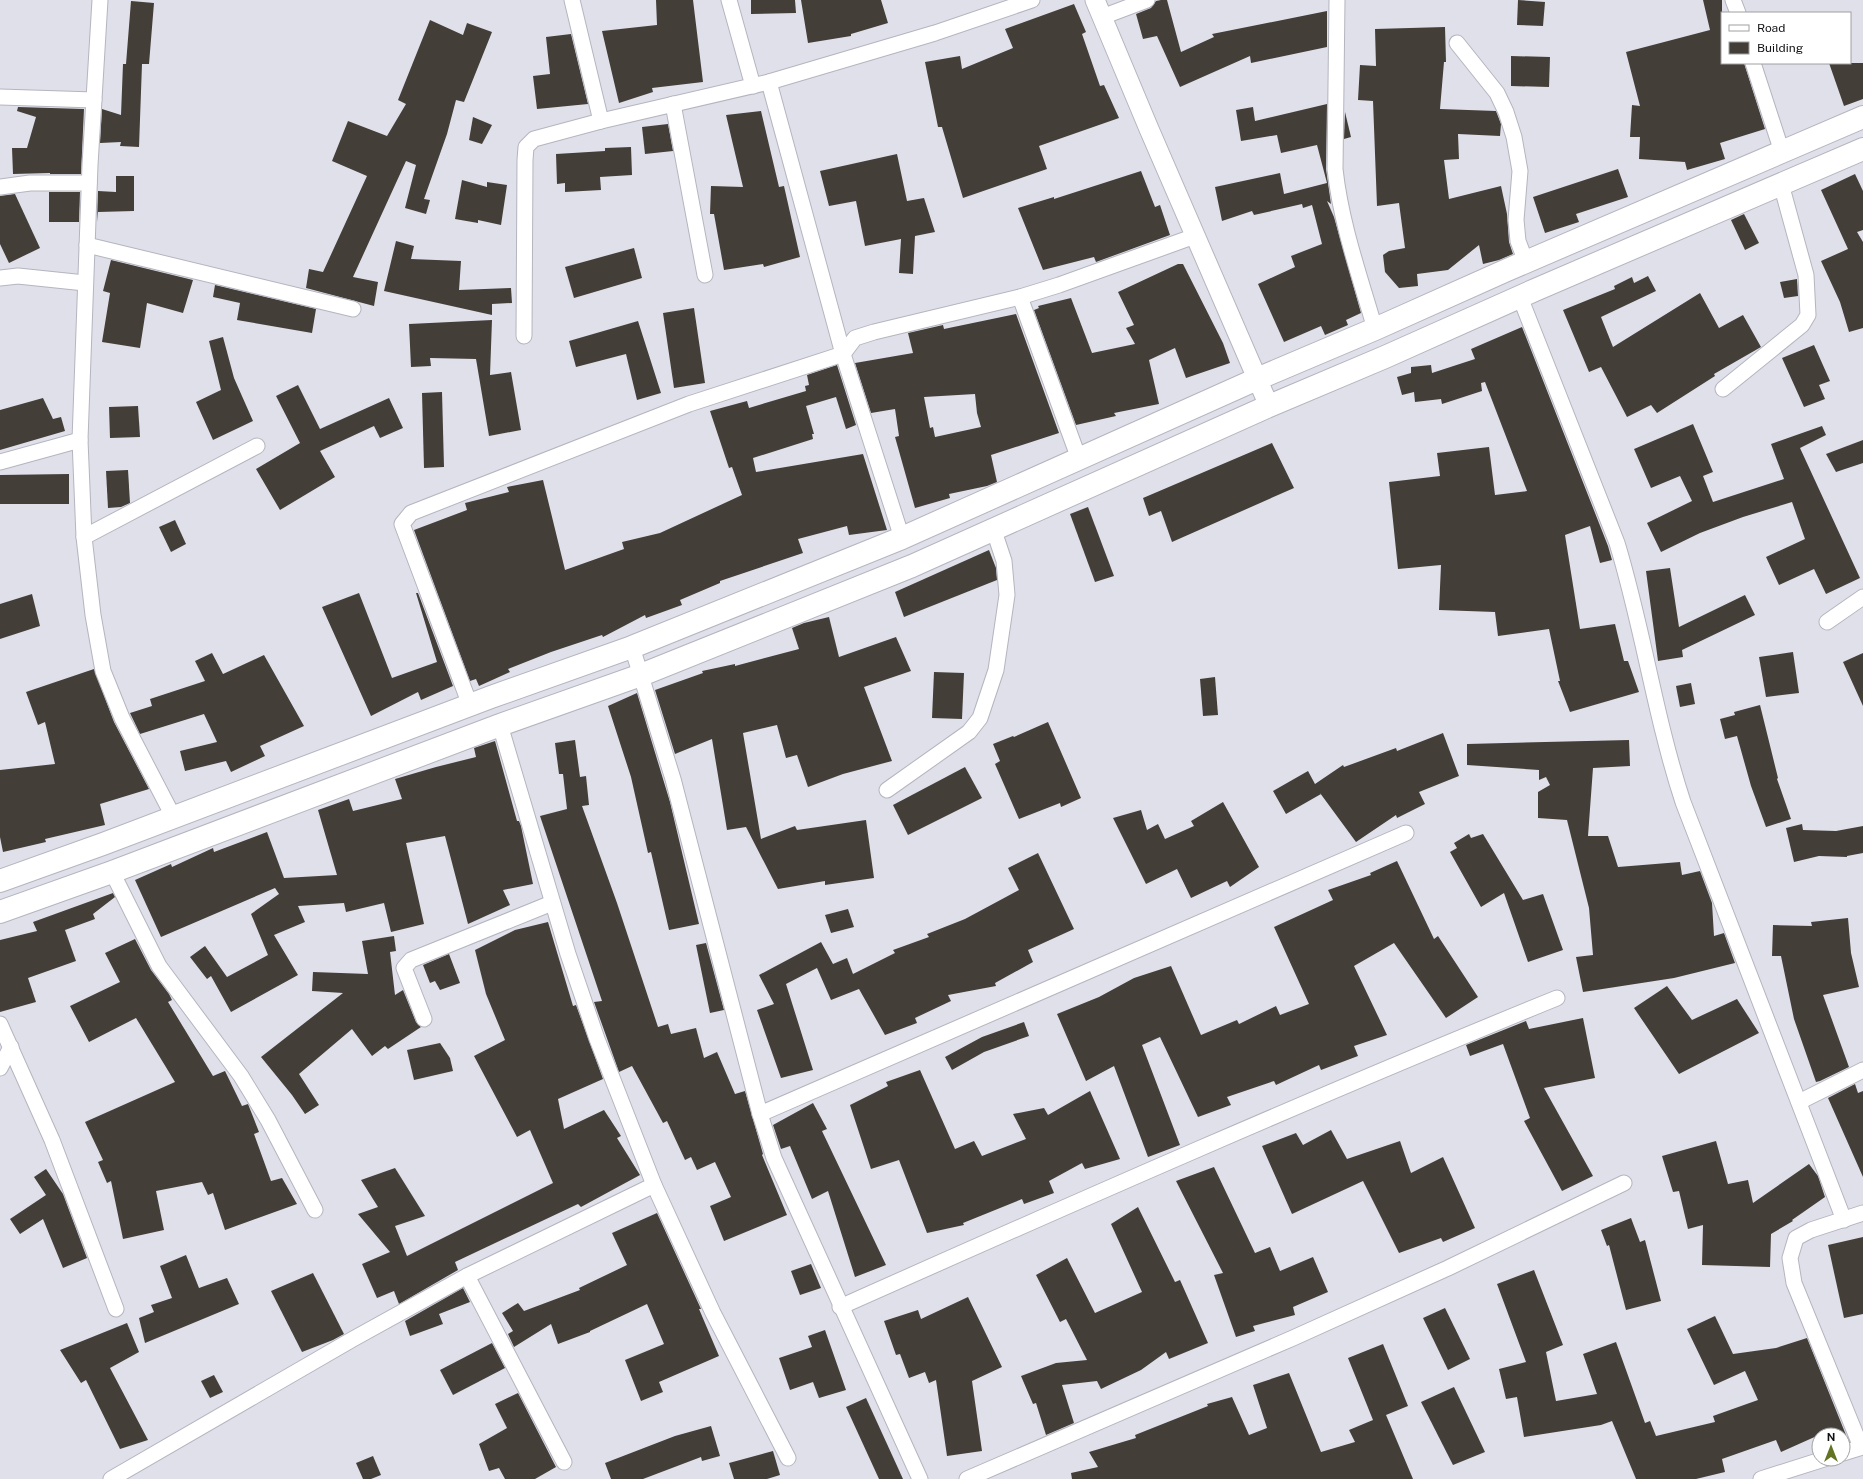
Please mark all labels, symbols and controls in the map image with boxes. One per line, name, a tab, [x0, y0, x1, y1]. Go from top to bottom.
legend	[1721, 12, 1851, 64]
text: Road	[1757, 21, 1785, 35]
text: Building	[1757, 41, 1803, 55]
north arrow	[1811, 1427, 1851, 1467]
text: N	[1827, 1431, 1835, 1443]

